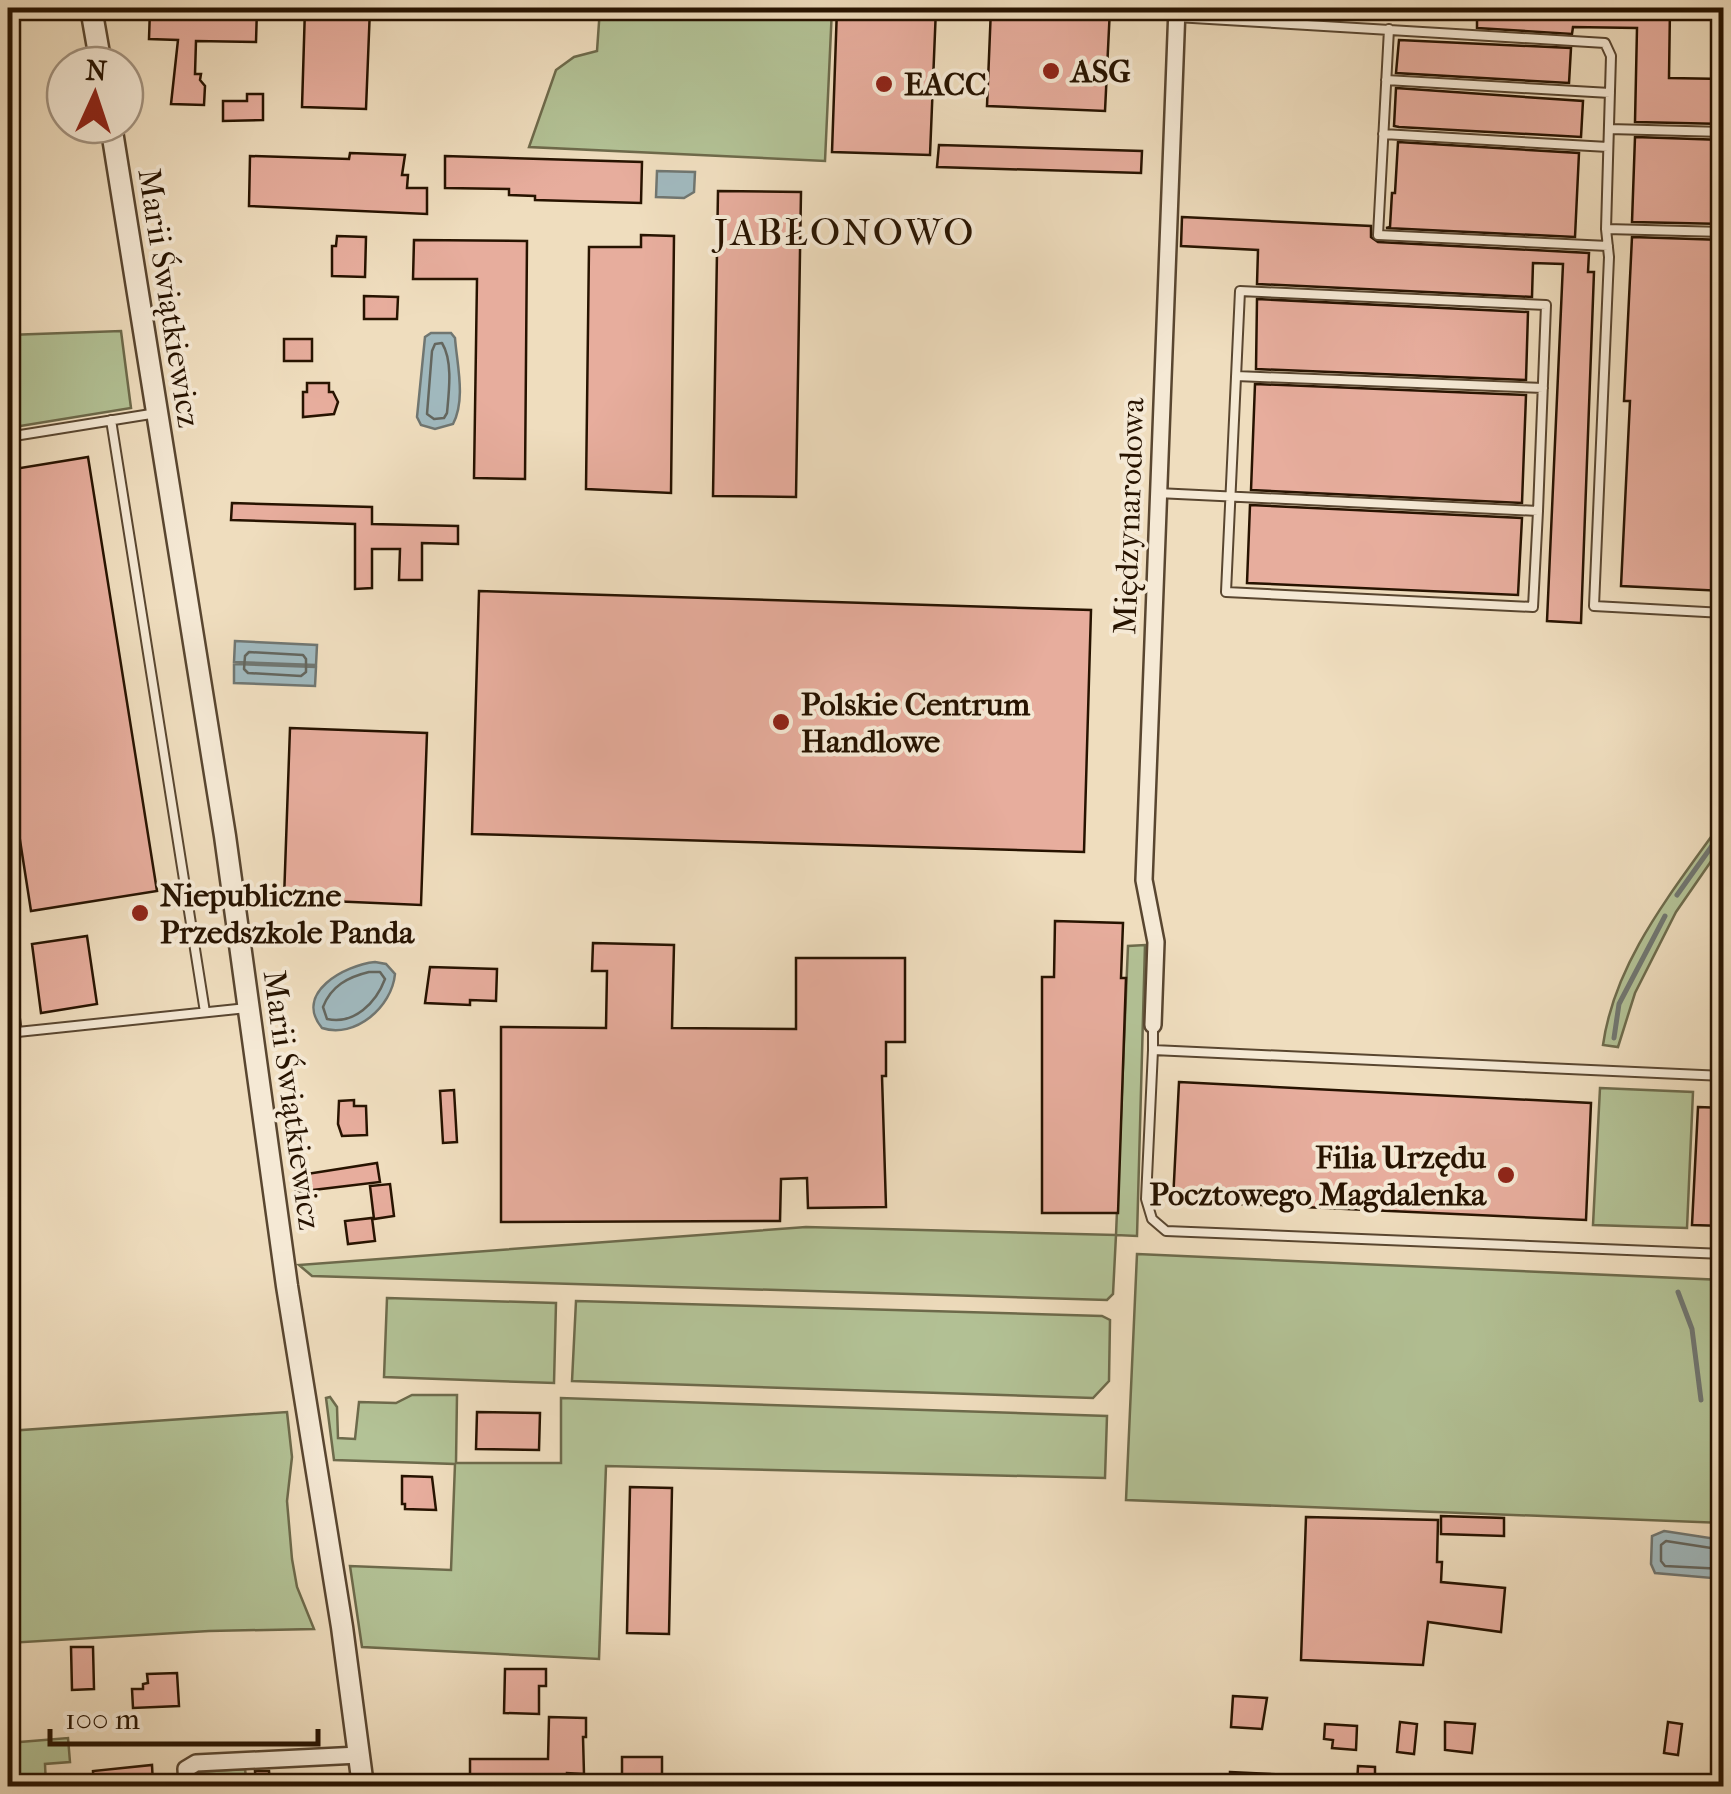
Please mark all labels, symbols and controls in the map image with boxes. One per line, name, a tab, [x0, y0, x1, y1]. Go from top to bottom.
north arrow	[45, 45, 145, 145]
place label: ASG	[1069, 53, 1131, 90]
text: N	[85, 54, 109, 88]
marker: ASG	[1040, 60, 1062, 82]
place label: EACC	[904, 66, 987, 103]
marker: EACC	[873, 73, 895, 95]
street label: Marii Świątkiewicz	[129, 166, 208, 430]
district label: JABŁONOWO	[711, 210, 976, 255]
street label: Międzynarodowa	[1106, 396, 1153, 635]
place label: Polskie Centrum Handlowe	[801, 686, 1031, 760]
marker: Polskie Centrum Handlowe	[770, 711, 792, 733]
place label: Niepubliczne Przedszkole Panda	[160, 877, 415, 951]
marker: Niepubliczne Przedszkole Panda	[129, 902, 151, 924]
street label: Marii Świątkiewicz	[254, 968, 329, 1232]
place label: Filia Urzędu Pocztowego Magdalenka	[1149, 1139, 1487, 1213]
marker: Filia Urzędu Pocztowego Magdalenka	[1495, 1164, 1517, 1186]
scale bar	[50, 1684, 318, 1746]
text: 100 m	[65, 1702, 140, 1737]

